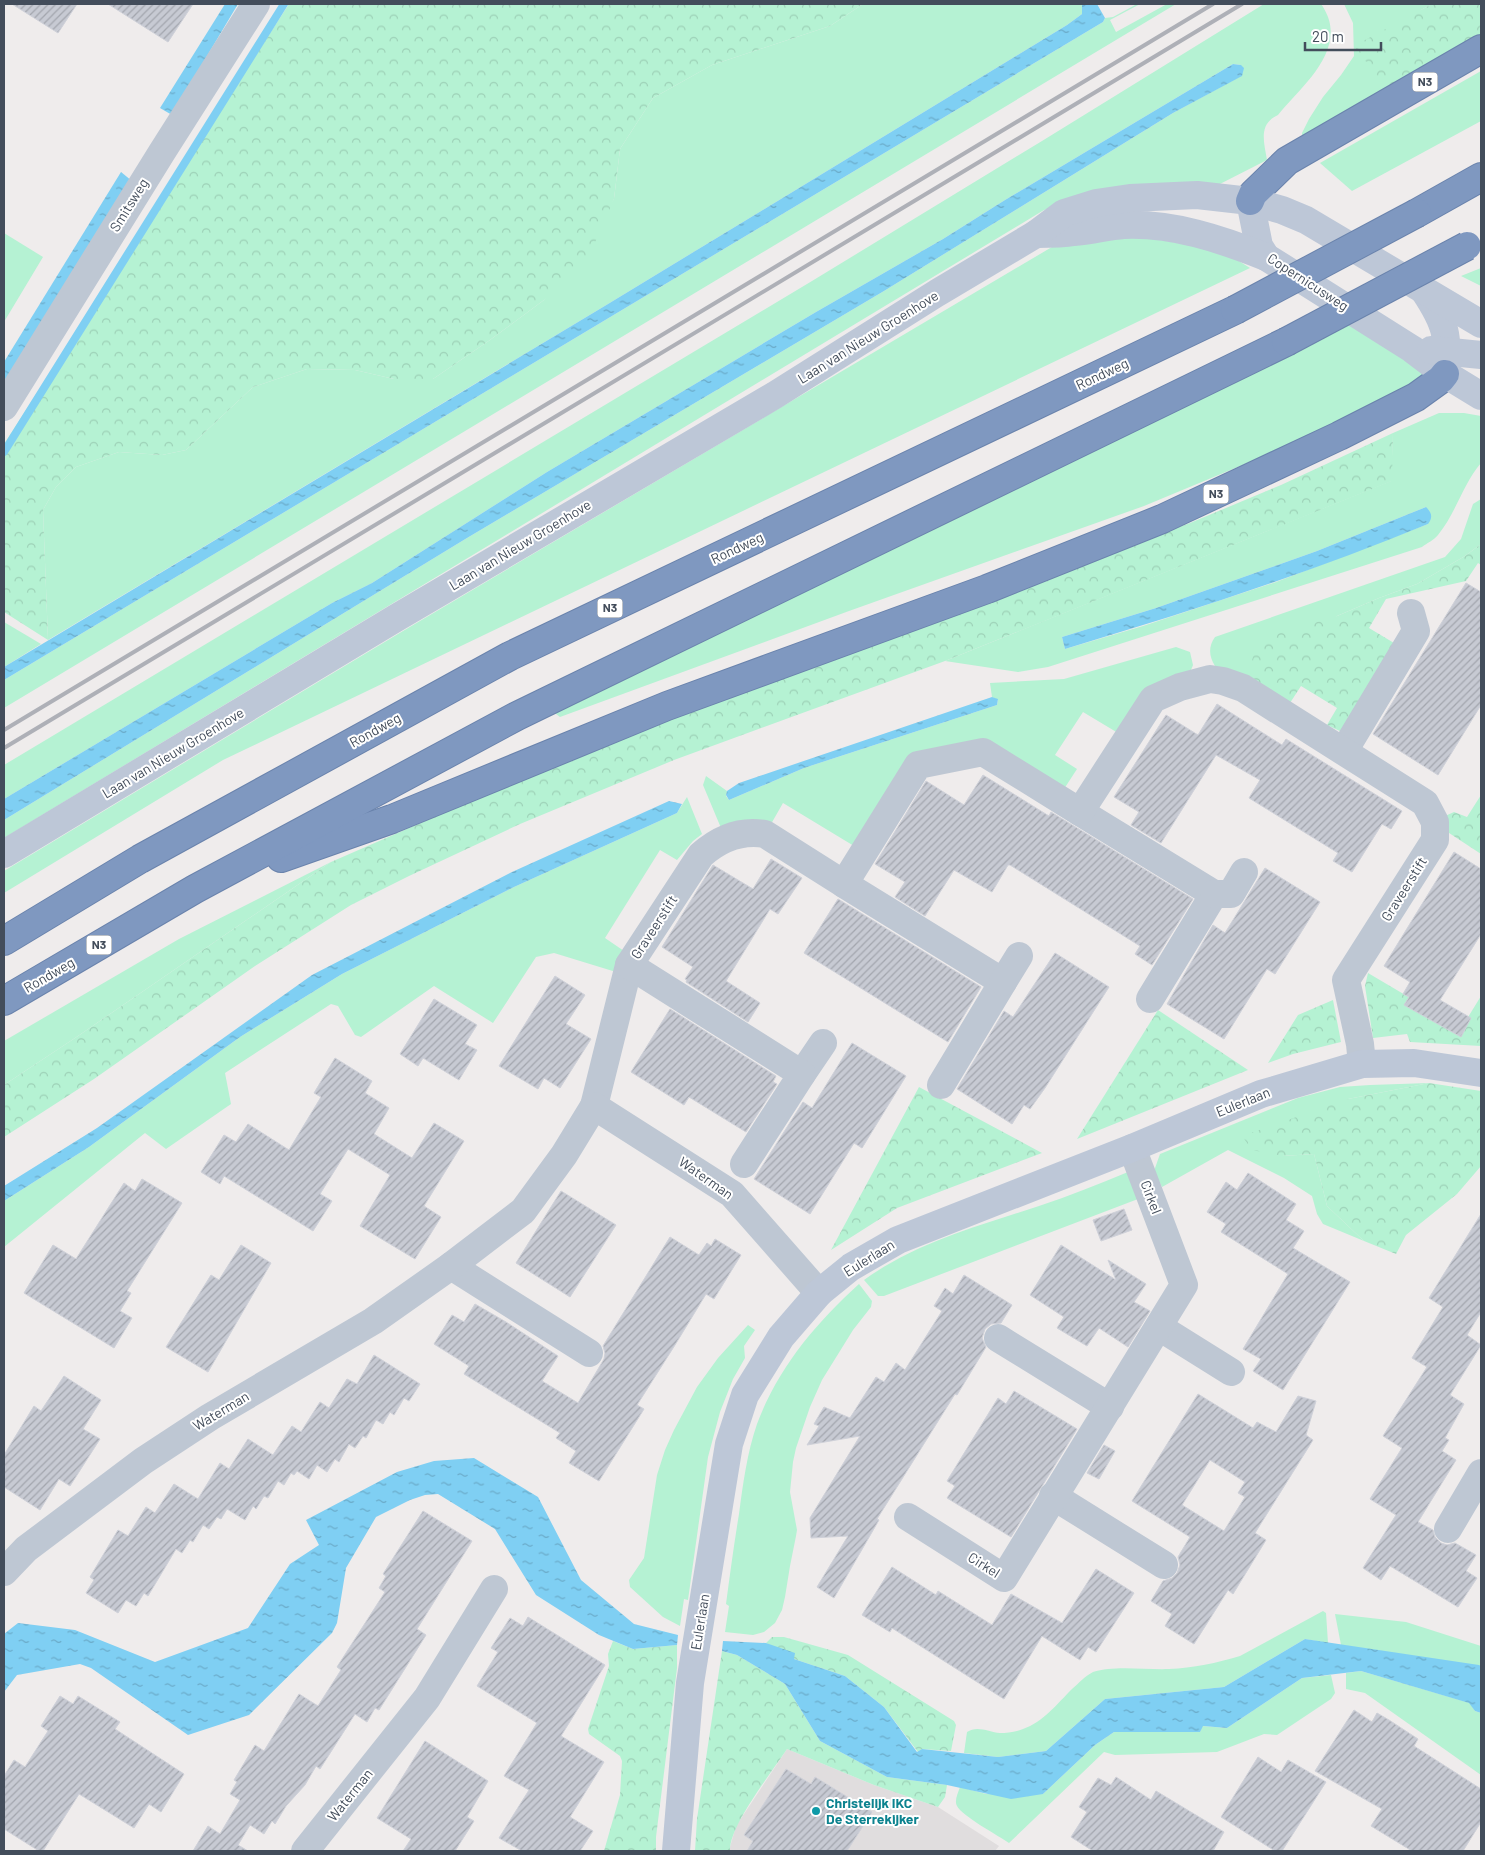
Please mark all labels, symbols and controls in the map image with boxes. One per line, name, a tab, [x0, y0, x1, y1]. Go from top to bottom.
scale bar	[1305, 20, 1381, 52]
text: 20 m	[1312, 27, 1344, 45]
road number: N3	[1412, 72, 1438, 91]
street label: Smitsweg	[106, 175, 152, 234]
street label: Copernicusweg	[1265, 249, 1352, 314]
street label: Laan van Nieuw Groenhove	[794, 286, 941, 387]
street label: Rondweg	[1073, 354, 1131, 393]
road number: N3	[1204, 484, 1228, 504]
street label: Laan van Nieuw Groenhove	[446, 495, 594, 594]
street label: Rondweg	[708, 528, 766, 567]
road number: N3	[598, 598, 622, 618]
street label: Laan van Nieuw Groenhove	[99, 703, 247, 802]
street label: Rondweg	[346, 709, 403, 751]
street label: Graveerstift	[1377, 853, 1430, 924]
street label: Graveerstift	[627, 892, 680, 962]
road number: N3	[86, 936, 112, 954]
street label: Rondweg	[20, 953, 77, 996]
street label: Eulerlaan	[1213, 1083, 1272, 1120]
street label: Waterman	[676, 1153, 737, 1202]
street label: Cirkel	[1137, 1178, 1166, 1216]
street label: Eulerlaan	[840, 1235, 897, 1280]
street label: Waterman	[190, 1387, 252, 1434]
street label: Cirkel	[965, 1548, 1003, 1581]
street label: Eulerlaan	[687, 1593, 712, 1651]
street label: Waterman	[323, 1765, 376, 1824]
place label: Christelijk IKC De Sterrekijker	[826, 1794, 919, 1827]
marker: Christelijk IKC De Sterrekijker	[810, 1805, 822, 1817]

